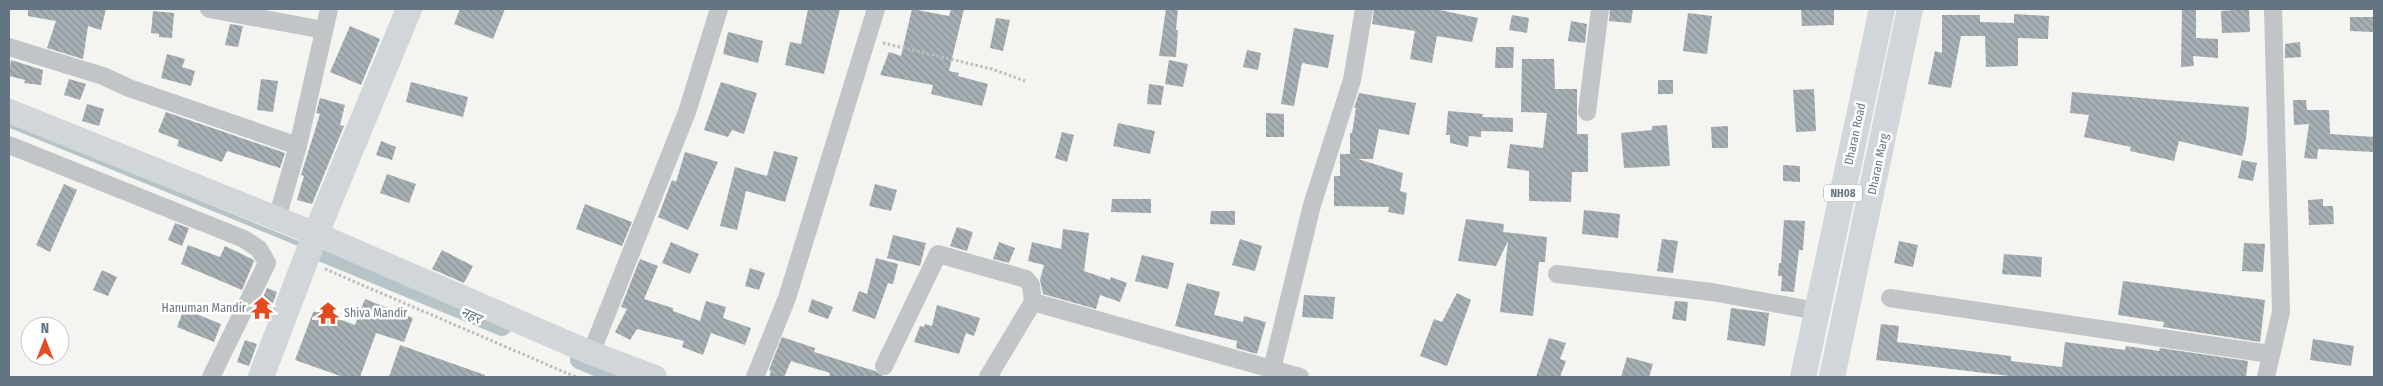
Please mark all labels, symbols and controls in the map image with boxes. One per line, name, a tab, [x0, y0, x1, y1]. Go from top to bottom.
street label: Dharan Road	[1842, 102, 1868, 166]
street label: Dharan Marg	[1865, 132, 1891, 196]
road number: NH08	[1824, 184, 1862, 202]
temple icon: Hanuman Mandir	[249, 295, 275, 321]
temple icon: Shiva Mandir	[315, 300, 341, 326]
place label: Hanuman Mandir	[162, 301, 247, 315]
water label: नहर	[458, 304, 487, 329]
place label: Shiva Mandir	[344, 306, 408, 320]
north arrow	[20, 316, 70, 366]
text: N	[41, 320, 49, 337]

